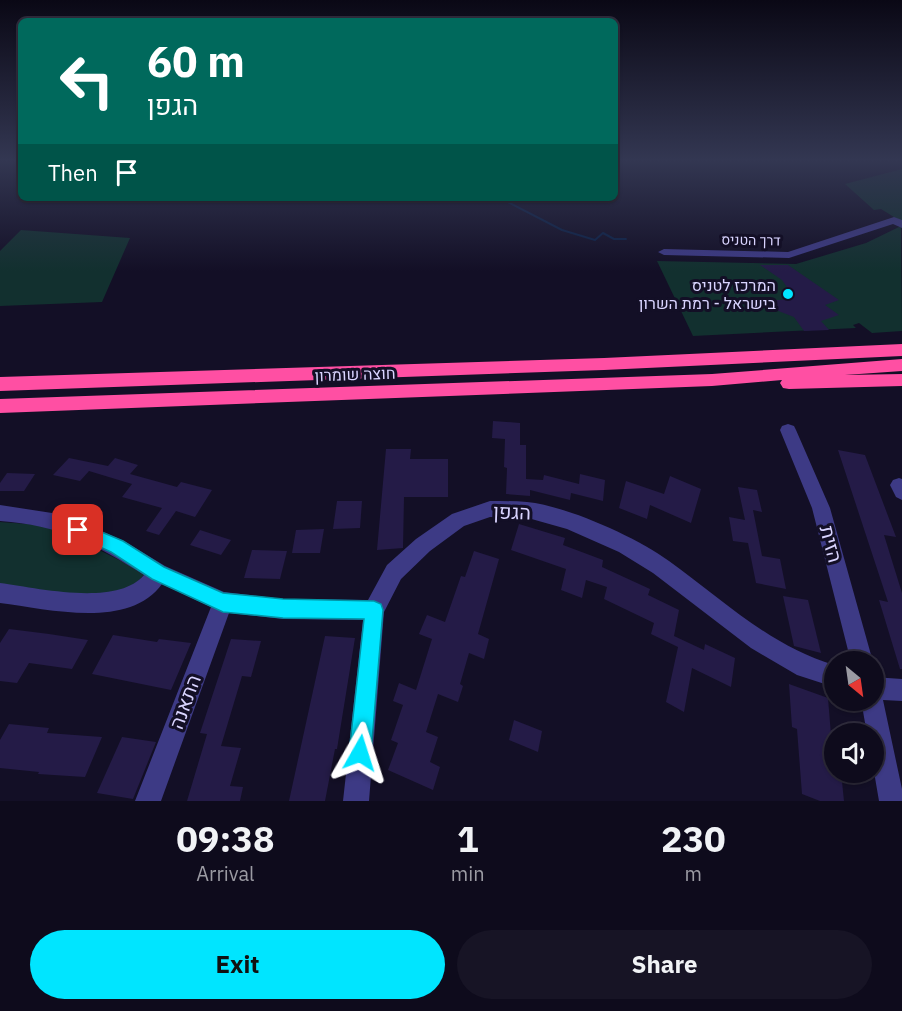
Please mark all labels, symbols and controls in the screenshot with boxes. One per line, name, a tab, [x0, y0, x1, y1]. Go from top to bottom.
text: 60 m	[147, 34, 245, 89]
icon: left	[48, 42, 126, 120]
text: הגפן	[147, 87, 198, 122]
icon: arrive	[110, 156, 143, 189]
text: Then	[48, 158, 98, 187]
street label: דרך הטניס	[721, 230, 781, 250]
place label: המרכז לטניס בישראל - רמת השרון	[639, 275, 777, 313]
marker: המרכז לטניס בישראל - רמת השרון	[781, 287, 795, 301]
street label: חוצה שומרון	[314, 363, 396, 385]
street label: הגפן	[493, 497, 531, 526]
pin	[52, 504, 103, 555]
icon: arrive	[61, 513, 94, 546]
street label: הזית	[814, 522, 849, 565]
north arrow	[824, 651, 884, 711]
map controls	[824, 651, 884, 783]
street label: התאנה	[162, 671, 207, 733]
position arrow	[328, 721, 392, 785]
button: sound	[824, 723, 884, 783]
text: 09:38	[176, 815, 275, 862]
text: 1	[457, 815, 479, 862]
text: 230	[661, 815, 726, 862]
text: Arrival	[196, 860, 255, 887]
text: min	[451, 860, 485, 887]
text: m	[685, 860, 702, 887]
button: Exit	[30, 930, 445, 999]
button: Share	[457, 930, 872, 999]

